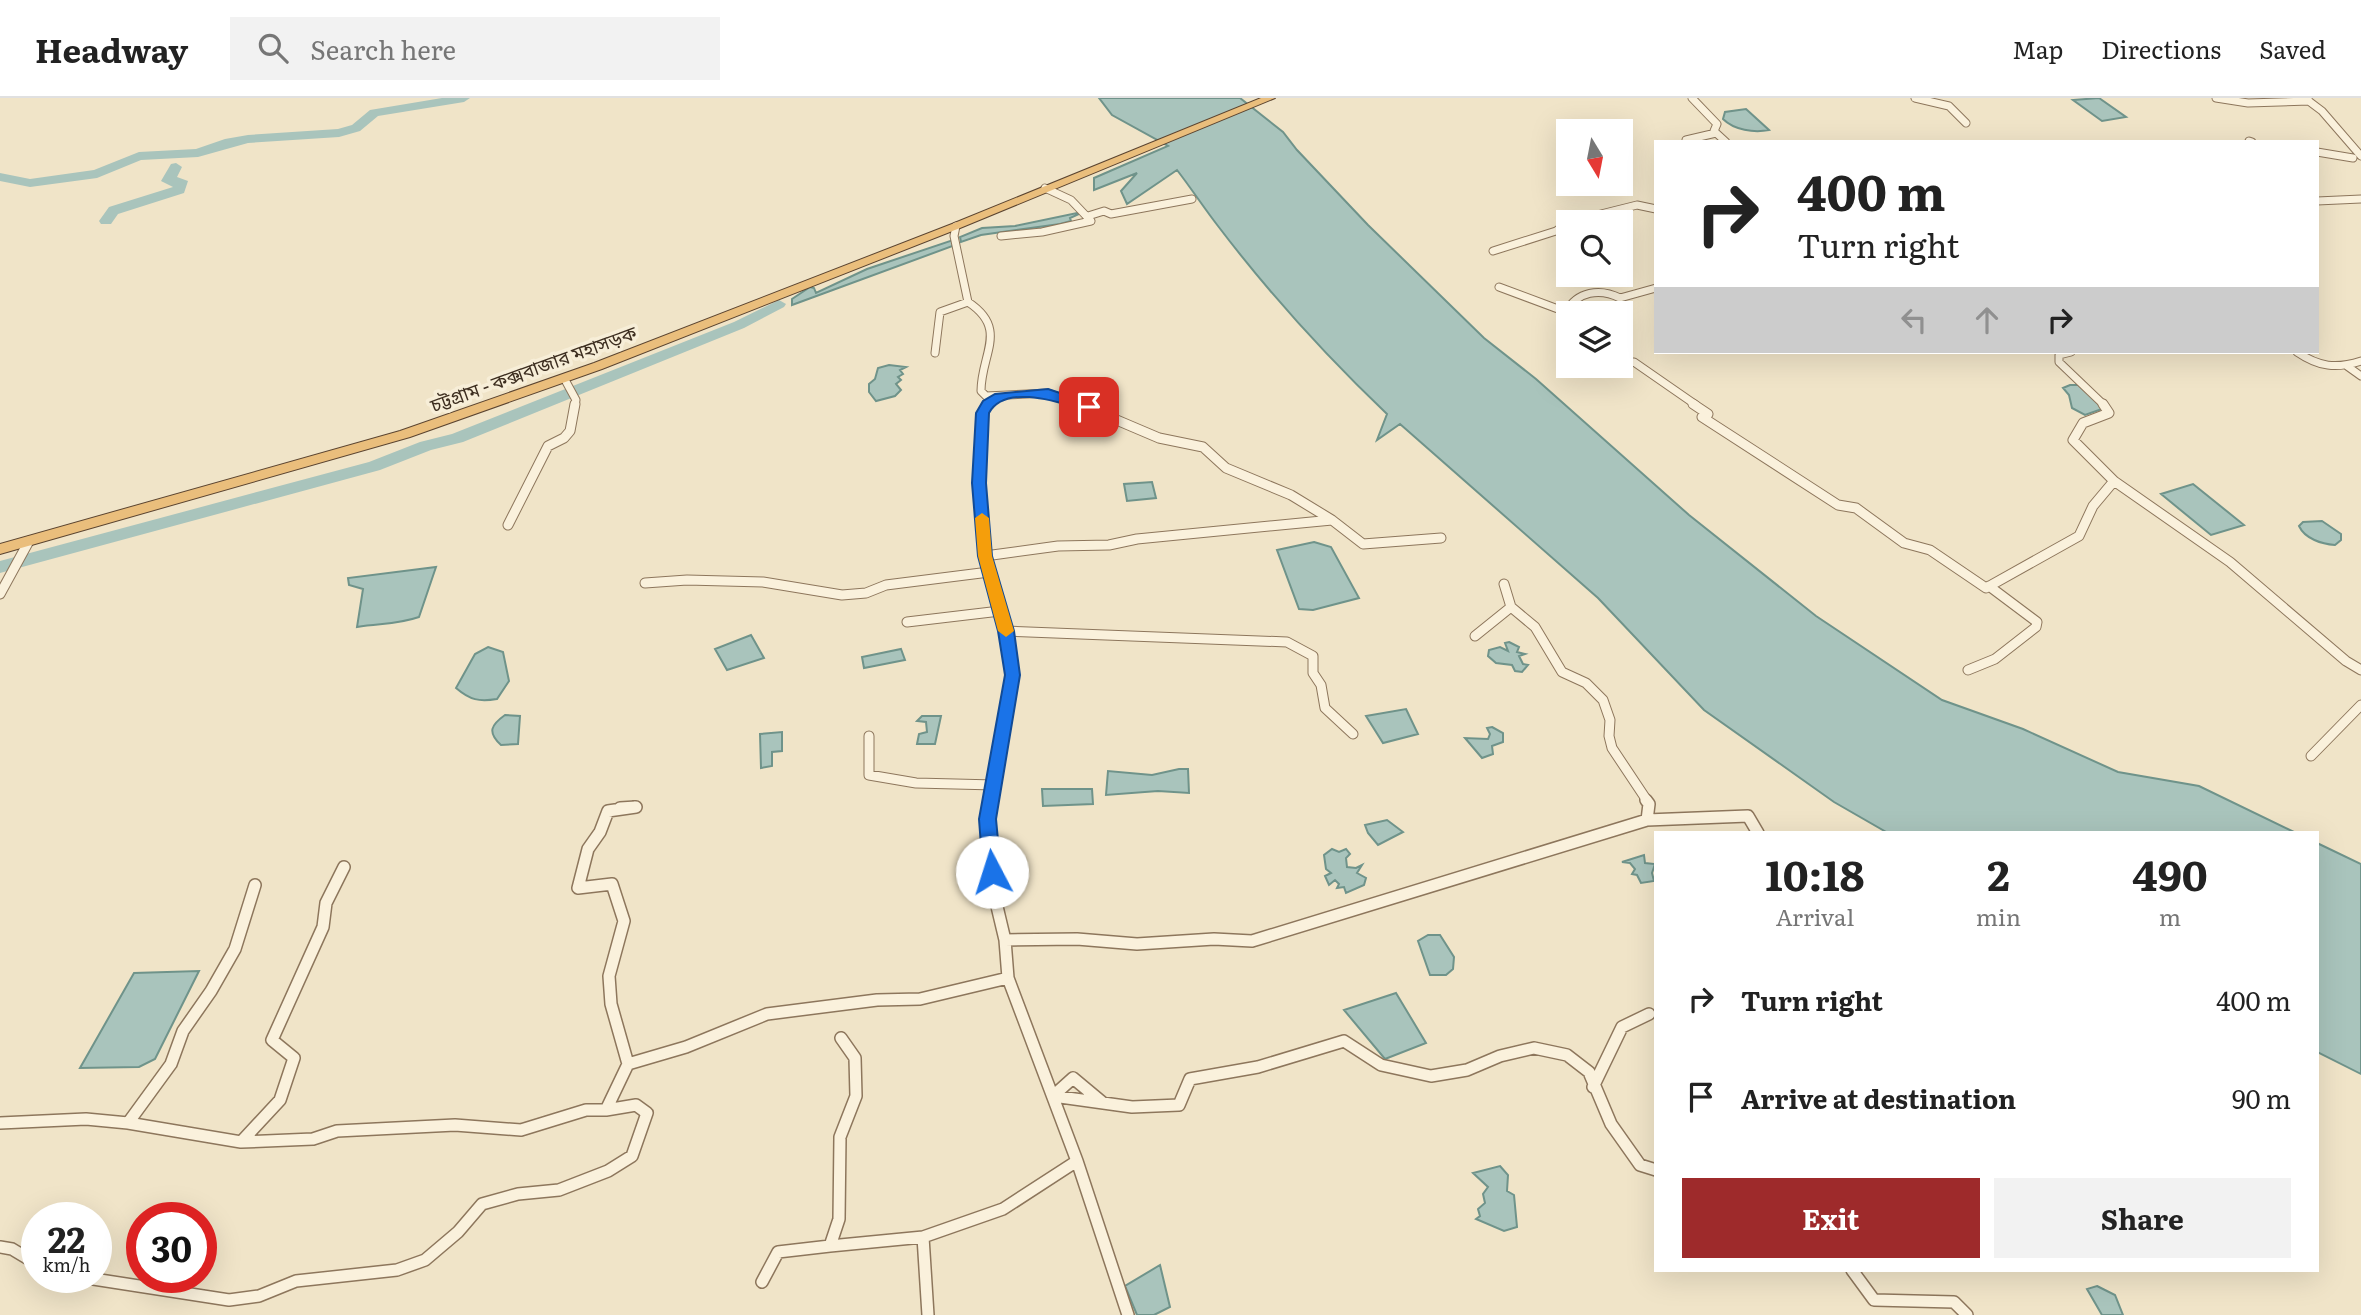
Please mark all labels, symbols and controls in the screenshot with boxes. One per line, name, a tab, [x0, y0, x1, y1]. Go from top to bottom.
search box	[230, 17, 720, 80]
text: Headway	[35, 24, 188, 73]
icon: search	[254, 29, 292, 67]
text: Search here	[310, 29, 456, 68]
text: Map	[2012, 31, 2063, 66]
text: Directions	[2101, 31, 2221, 66]
text: Saved	[2259, 31, 2326, 66]
north arrow	[1556, 119, 1633, 196]
map controls	[1556, 119, 1633, 378]
text: 400 m	[1797, 153, 1946, 226]
icon: right	[1682, 168, 1773, 259]
button: search	[1556, 210, 1633, 287]
text: Turn right	[1797, 220, 1959, 268]
button: layers	[1556, 301, 1633, 378]
icon: left	[1895, 301, 1933, 339]
icon: ahead	[1968, 301, 2006, 339]
icon: right	[2041, 301, 2079, 339]
street label: চট্টগ্রাম - কক্সবাজার মহাসড়ক	[425, 317, 641, 419]
pin	[1059, 377, 1119, 437]
icon: arrive	[1070, 388, 1108, 426]
position arrow	[955, 835, 1029, 909]
text: 10:18	[1765, 842, 1865, 904]
text: 2	[1987, 842, 2010, 904]
text: 490	[2132, 842, 2208, 904]
text: Arrival	[1776, 899, 1854, 933]
text: min	[1976, 899, 2021, 933]
text: m	[2159, 899, 2181, 933]
icon: right	[1682, 980, 1720, 1018]
text: Turn right	[1741, 980, 1883, 1019]
text: 400 m	[2216, 980, 2291, 1019]
icon: arrive	[1682, 1078, 1720, 1116]
text: Arrive at destination	[1741, 1078, 2016, 1117]
text: 90 m	[2232, 1078, 2291, 1117]
button: Exit	[1682, 1178, 1980, 1258]
button: Share	[1994, 1178, 2291, 1258]
speed limit sign: 30	[126, 1202, 217, 1293]
text: 22	[48, 1212, 85, 1264]
text: km/h	[43, 1251, 90, 1278]

